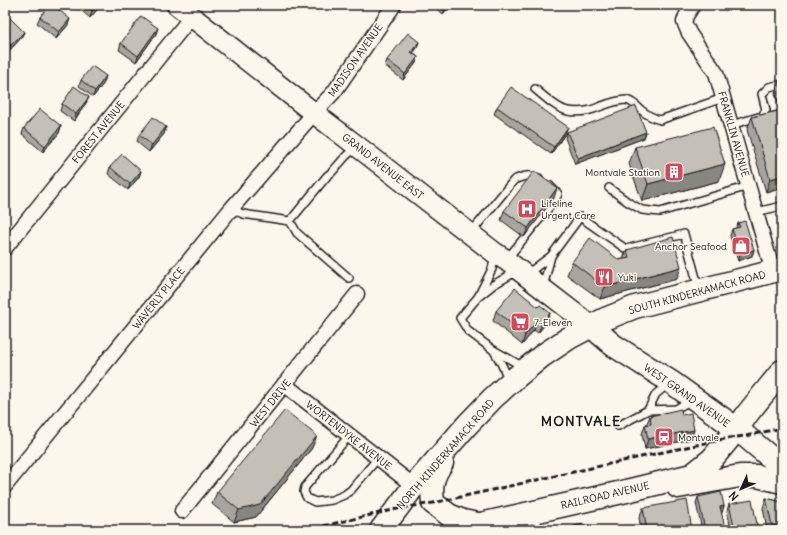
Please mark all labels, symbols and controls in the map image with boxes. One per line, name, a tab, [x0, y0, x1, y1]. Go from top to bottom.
street label: MADISON AVENUE	[325, 21, 386, 99]
street label: FRANKLIN AVENUE	[715, 90, 752, 179]
street label: FOREST AVENUE	[69, 98, 128, 166]
street label: GRAND AVENUE EAST	[339, 131, 426, 202]
building icon: Montvale Station	[663, 161, 685, 183]
place label: Montvale Station	[585, 166, 660, 179]
place label: Lifeline Urgent Care	[541, 197, 596, 222]
hospital icon: Lifeline Urgent Care	[516, 198, 538, 220]
shop icon: Anchor Seafood	[730, 235, 752, 257]
place label: Anchor Seafood	[655, 240, 727, 253]
street label: WAVERLY PLACE	[129, 265, 187, 332]
restaurant icon: Yuki	[593, 266, 615, 288]
street label: SOUTH KINDERKAMACK ROAD	[627, 268, 767, 317]
place label: Yuki	[618, 271, 636, 284]
supermarket icon: 7-Eleven	[509, 311, 531, 333]
place label: 7-Eleven	[534, 316, 573, 329]
street label: WEST GRAND AVENUE	[641, 361, 732, 430]
street label: WEST DRIVE	[247, 377, 294, 430]
street label: NORTH KINDERKAMACK ROAD	[394, 396, 497, 512]
street label: WORTENDYKE AVENUE	[303, 398, 394, 473]
district label: MONTVALE	[541, 412, 621, 430]
station icon: Montvale	[653, 426, 675, 448]
place label: Montvale	[678, 431, 719, 444]
north arrow	[721, 469, 761, 509]
street label: RAILROAD AVENUE	[560, 479, 651, 512]
text: N	[726, 488, 741, 504]

